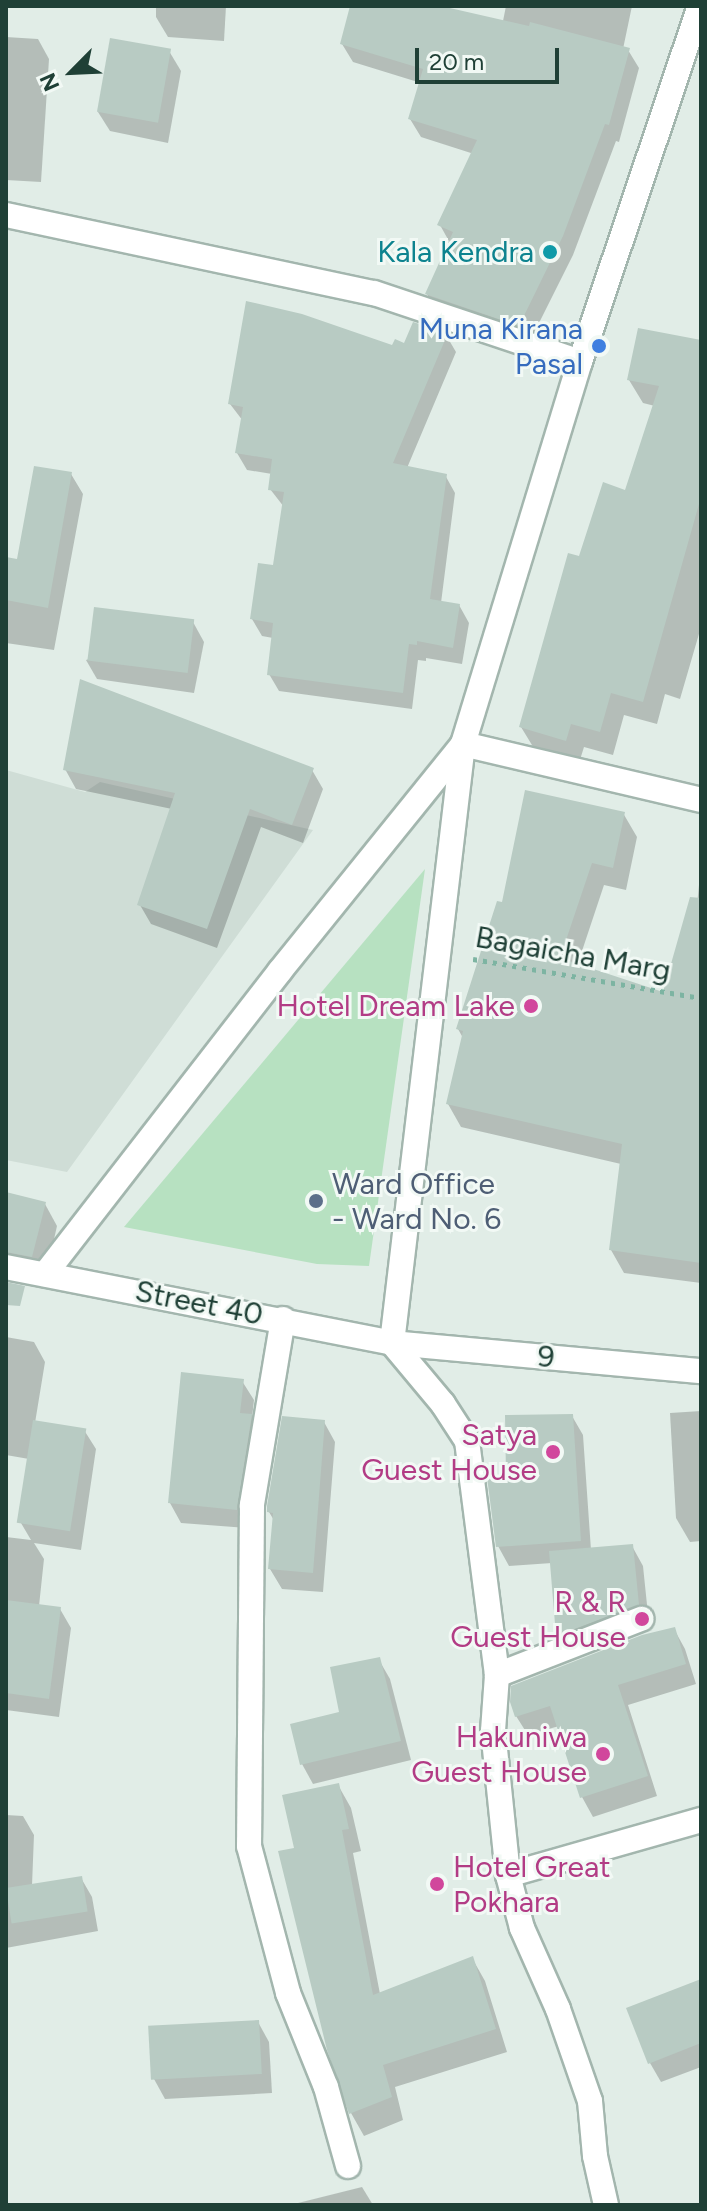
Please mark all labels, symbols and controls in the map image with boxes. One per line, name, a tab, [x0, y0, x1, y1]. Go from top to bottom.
north arrow	[32, 32, 112, 112]
scale bar	[419, 32, 563, 82]
text: 20 m	[429, 47, 484, 76]
text: N	[34, 69, 65, 95]
place label: Kala Kendra	[377, 234, 534, 270]
marker: Kala Kendra	[541, 243, 559, 261]
place label: Muna Kirana Pasal	[419, 311, 583, 382]
marker: Muna Kirana Pasal	[590, 337, 608, 355]
street label: Bagaicha Marg	[473, 919, 673, 989]
place label: Hotel Dream Lake	[277, 988, 515, 1024]
marker: Hotel Dream Lake	[522, 997, 540, 1015]
place label: Ward Office - Ward No. 6	[332, 1166, 501, 1236]
marker: Ward Office - Ward No. 6	[307, 1192, 325, 1210]
street label: Street 40	[132, 1273, 266, 1333]
street label: 9	[536, 1338, 556, 1376]
place label: Satya Guest House	[361, 1417, 537, 1488]
marker: Satya Guest House	[544, 1443, 562, 1461]
place label: R & R Guest House	[450, 1584, 626, 1654]
marker: R & R Guest House	[633, 1610, 651, 1628]
place label: Hakuniwa Guest House	[411, 1719, 587, 1790]
marker: Hakuniwa Guest House	[594, 1745, 612, 1763]
place label: Hotel Great Pokhara	[453, 1849, 611, 1920]
marker: Hotel Great Pokhara	[428, 1875, 446, 1893]

